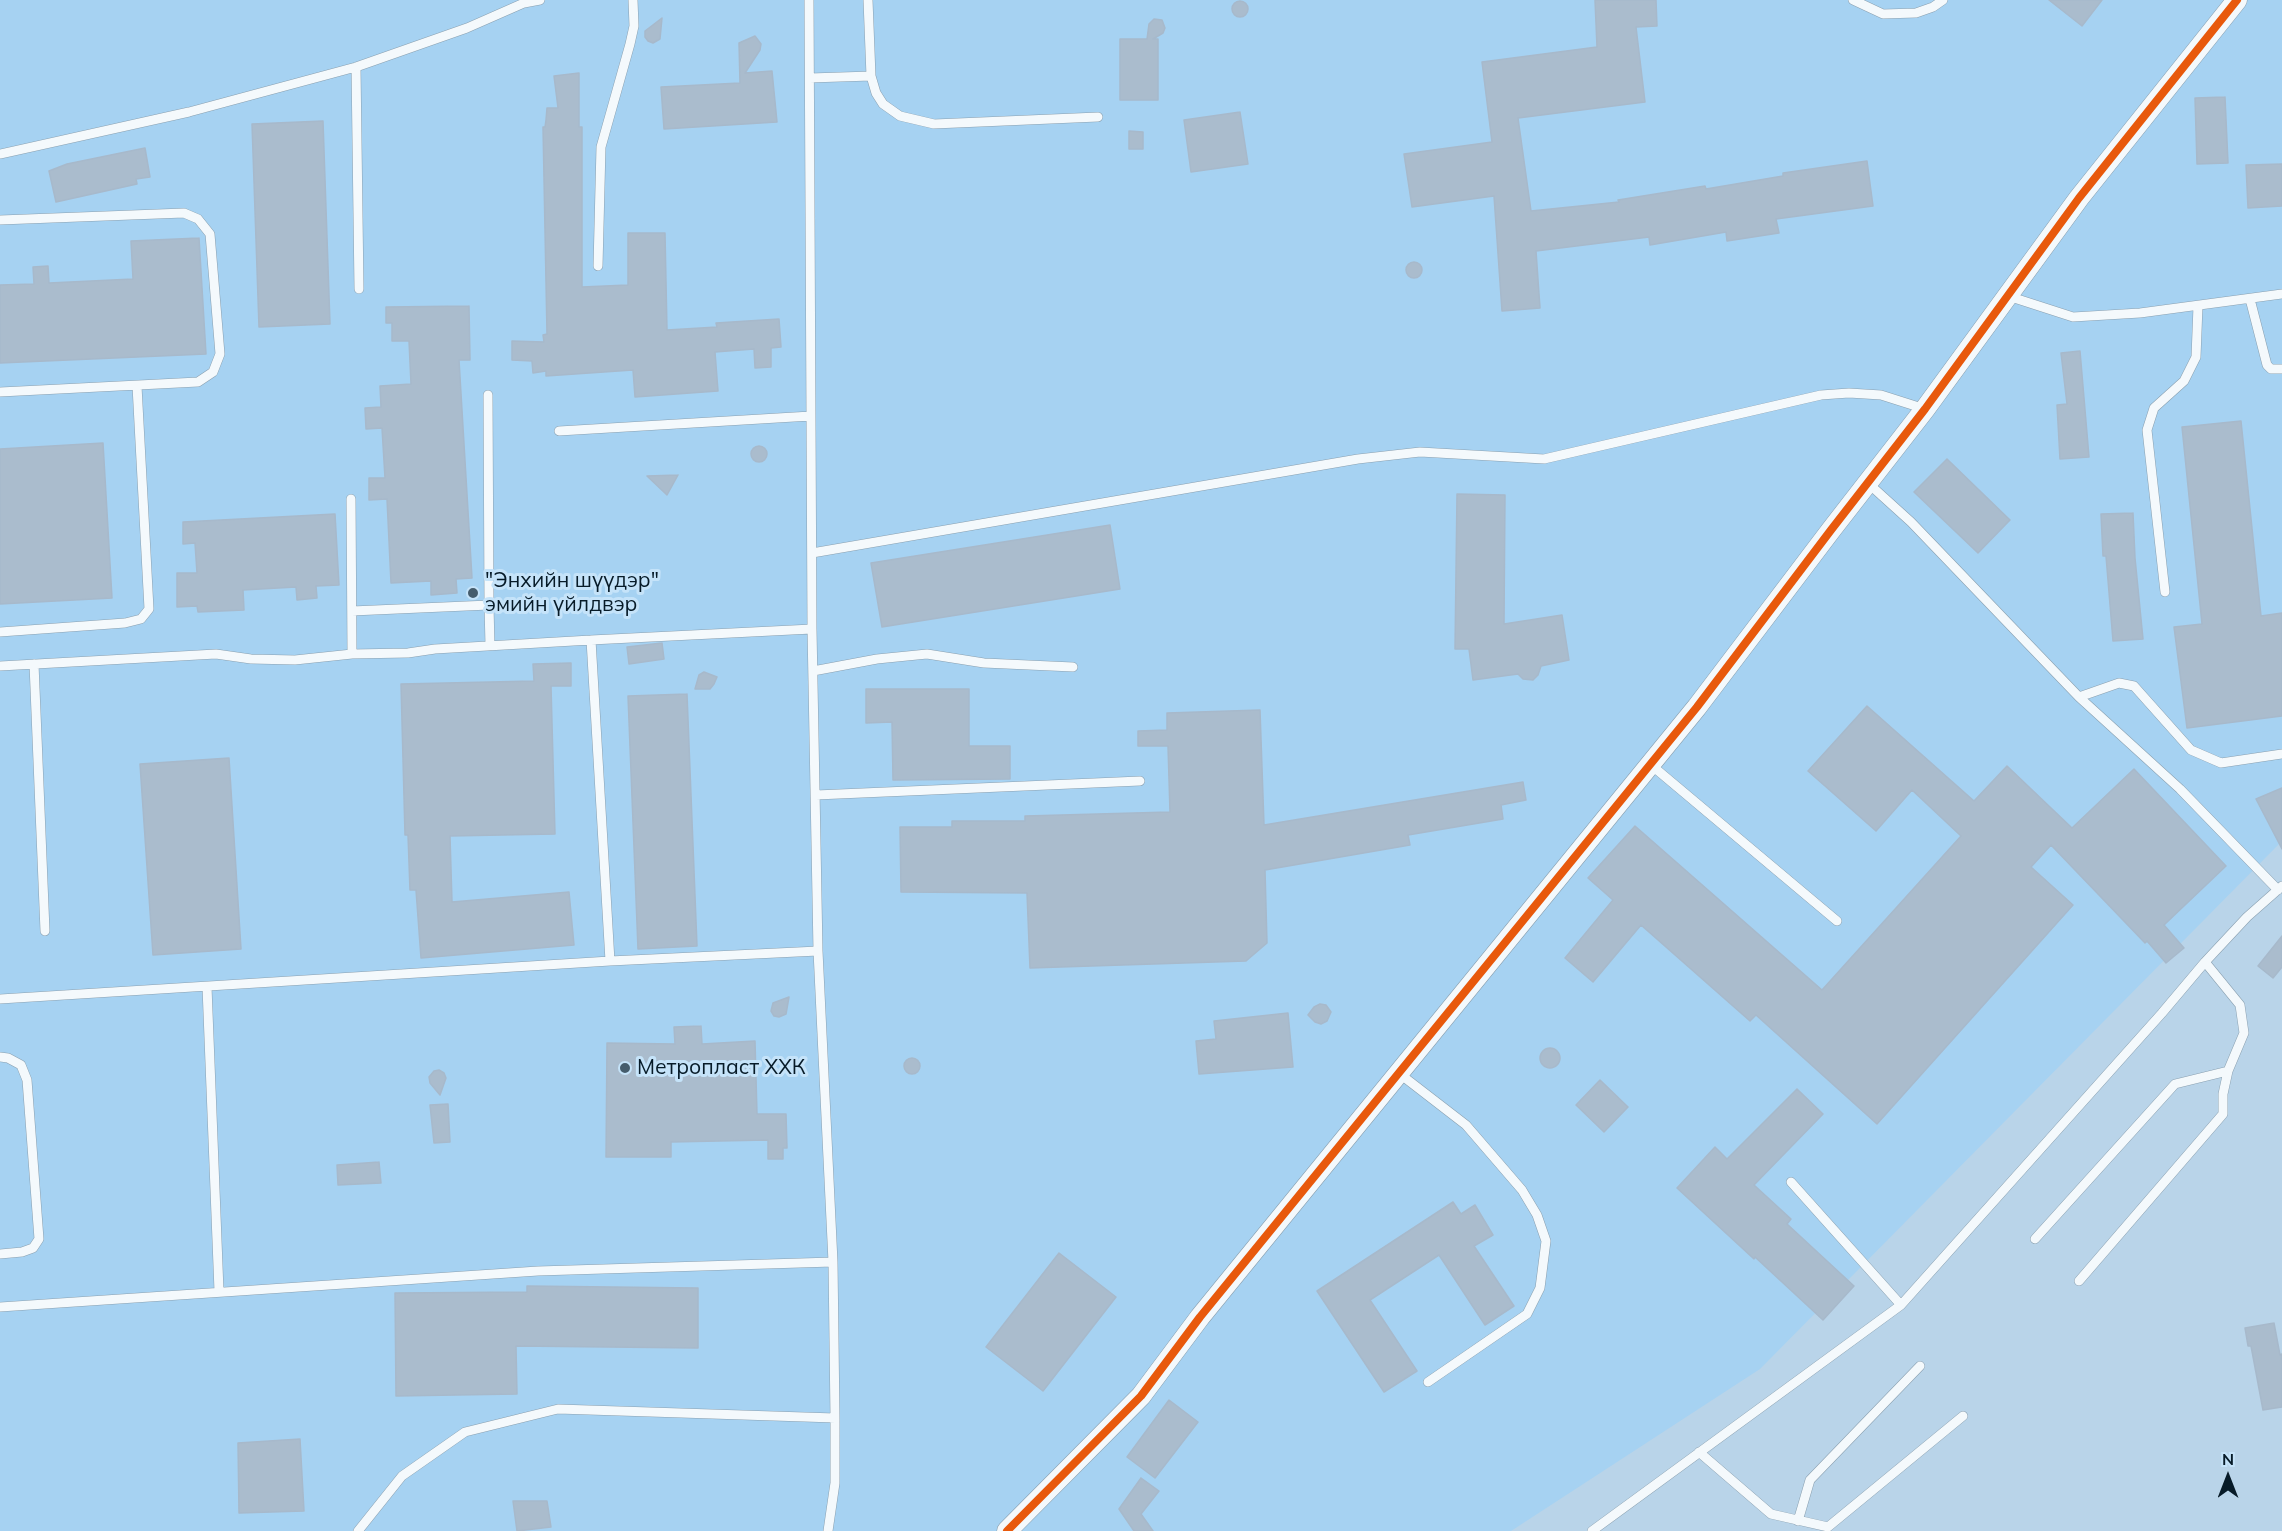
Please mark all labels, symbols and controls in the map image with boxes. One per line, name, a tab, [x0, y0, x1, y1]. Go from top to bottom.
place label: "Энхийн шүүдэр" эмийн үйлдвэр	[485, 568, 659, 618]
marker: "Энхийн шүүдэр" эмийн үйлдвэр	[466, 586, 480, 600]
place label: Метропласт ХХК	[637, 1055, 806, 1081]
marker: Метропласт ХХК	[618, 1061, 632, 1075]
north arrow	[2198, 1447, 2258, 1507]
text: N	[2222, 1449, 2234, 1469]

